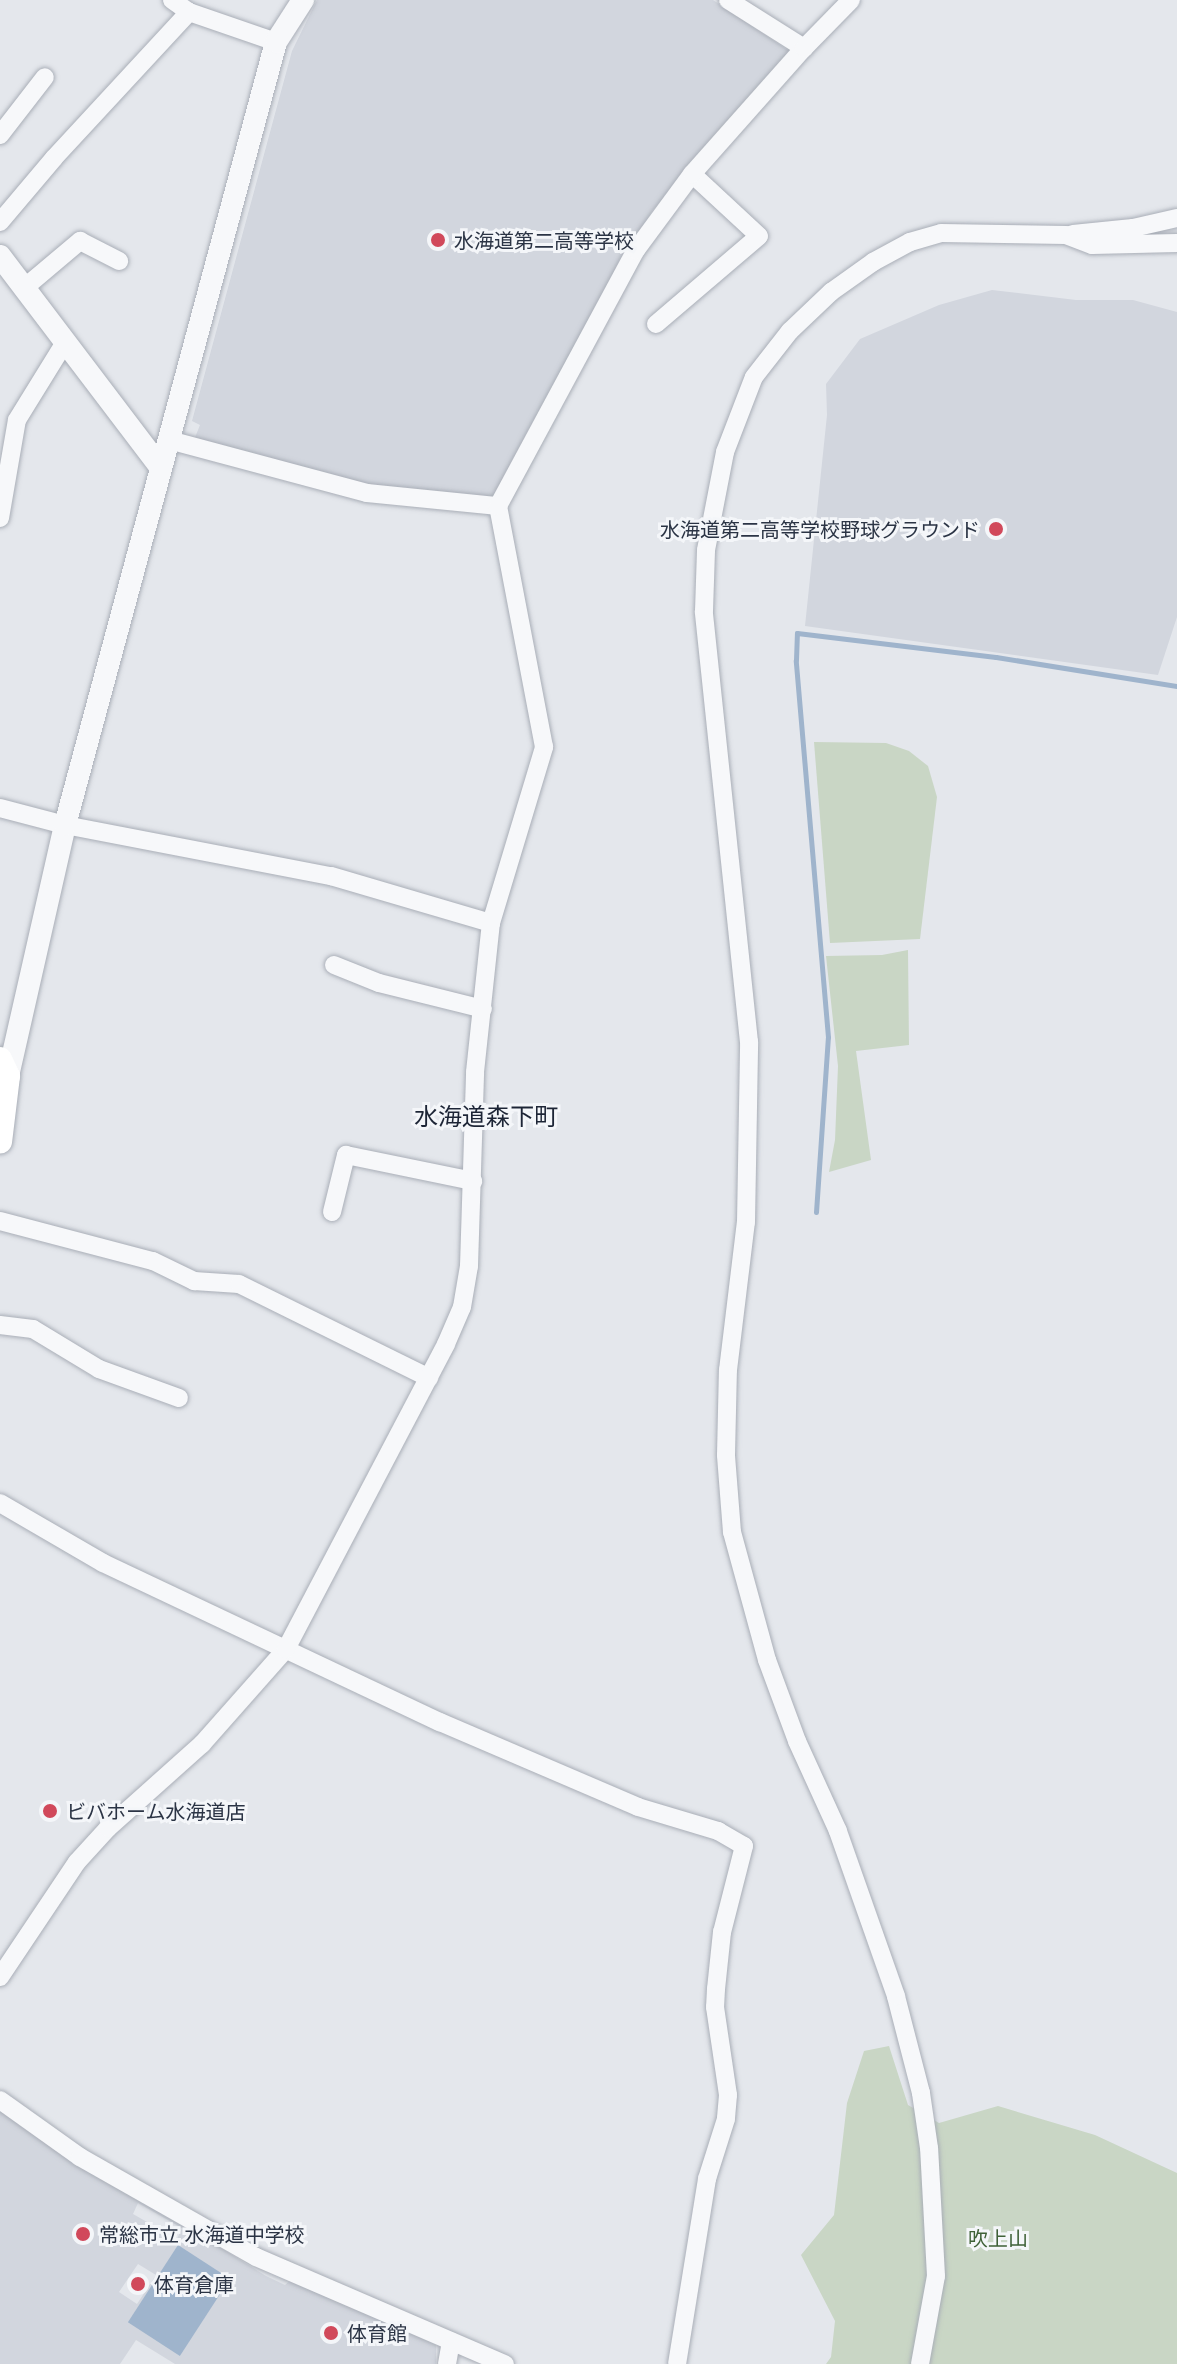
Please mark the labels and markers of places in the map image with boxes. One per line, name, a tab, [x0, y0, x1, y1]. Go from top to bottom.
place label: 水海道第二高等学校	[454, 228, 634, 252]
marker: 水海道第二高等学校	[429, 231, 447, 249]
place label: 水海道第二高等学校野球グラウンド	[660, 517, 980, 541]
marker: 水海道第二高等学校野球グラウンド	[987, 520, 1005, 538]
place label: ビバホーム水海道店	[66, 1799, 246, 1823]
marker: ビバホーム水海道店	[41, 1802, 59, 1820]
place label: 常総市立 水海道中学校	[99, 2222, 304, 2246]
marker: 常総市立 水海道中学校	[74, 2225, 92, 2243]
place label: 体育倉庫	[154, 2272, 234, 2296]
marker: 体育倉庫	[129, 2275, 147, 2293]
place label: 体育館	[347, 2321, 407, 2345]
marker: 体育館	[322, 2324, 340, 2342]

